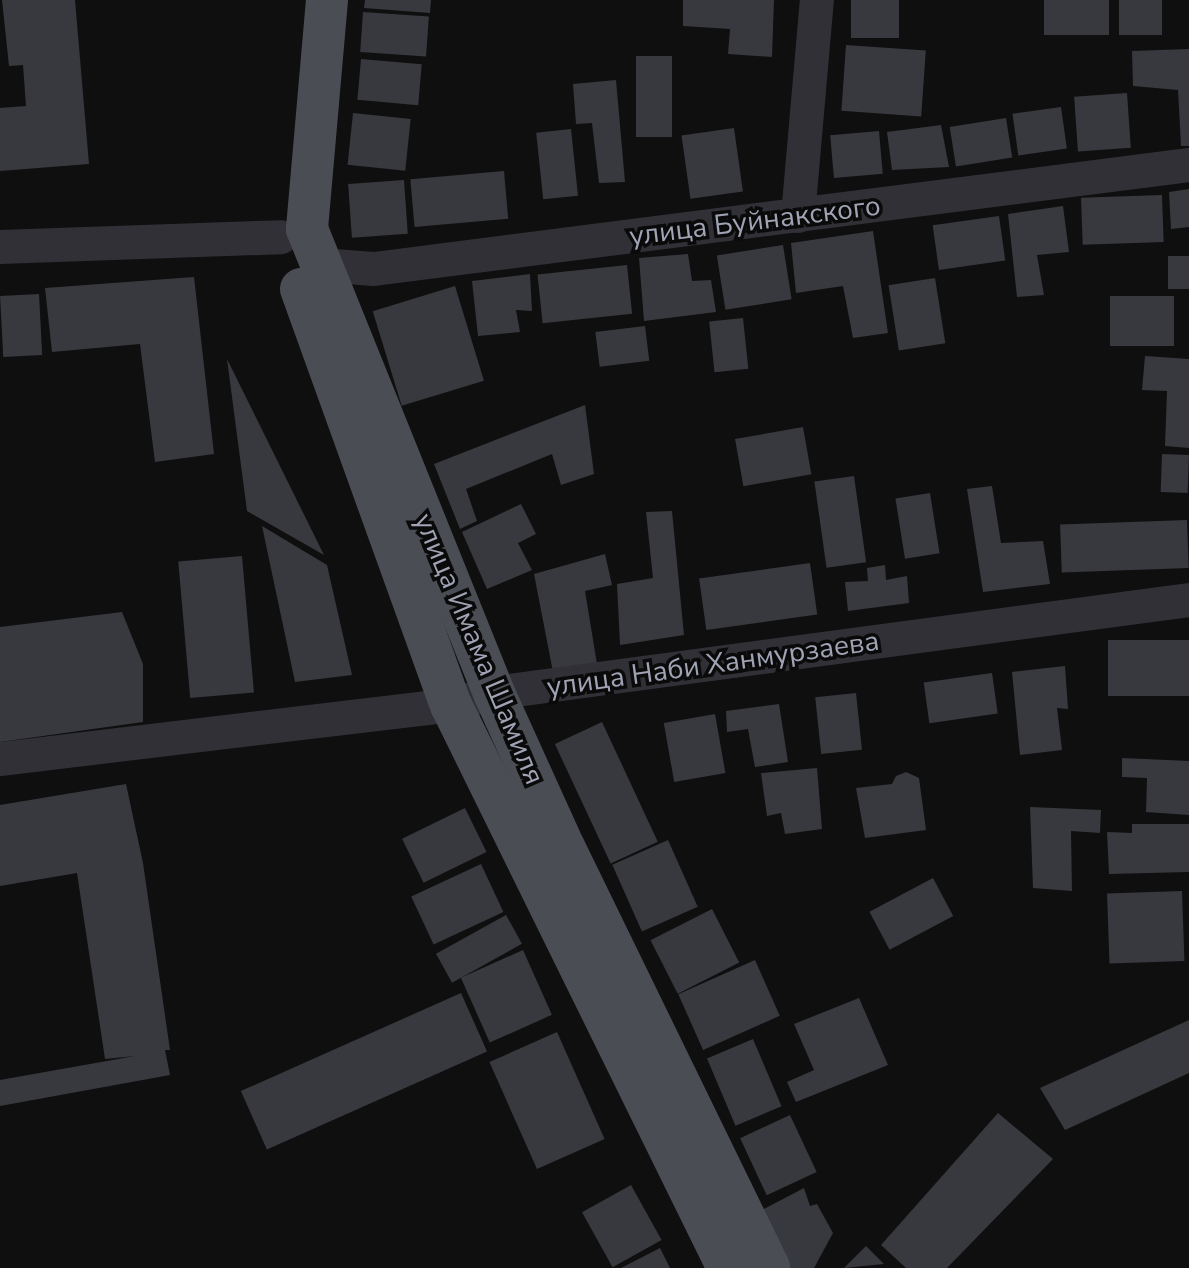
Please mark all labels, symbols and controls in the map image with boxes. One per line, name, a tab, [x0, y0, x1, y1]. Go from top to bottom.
street label: улица Буйнакского	[627, 189, 883, 253]
street label: улица Имама Шамиля	[407, 509, 551, 789]
street label: улица Наби Ханмурзаева	[545, 624, 881, 704]

